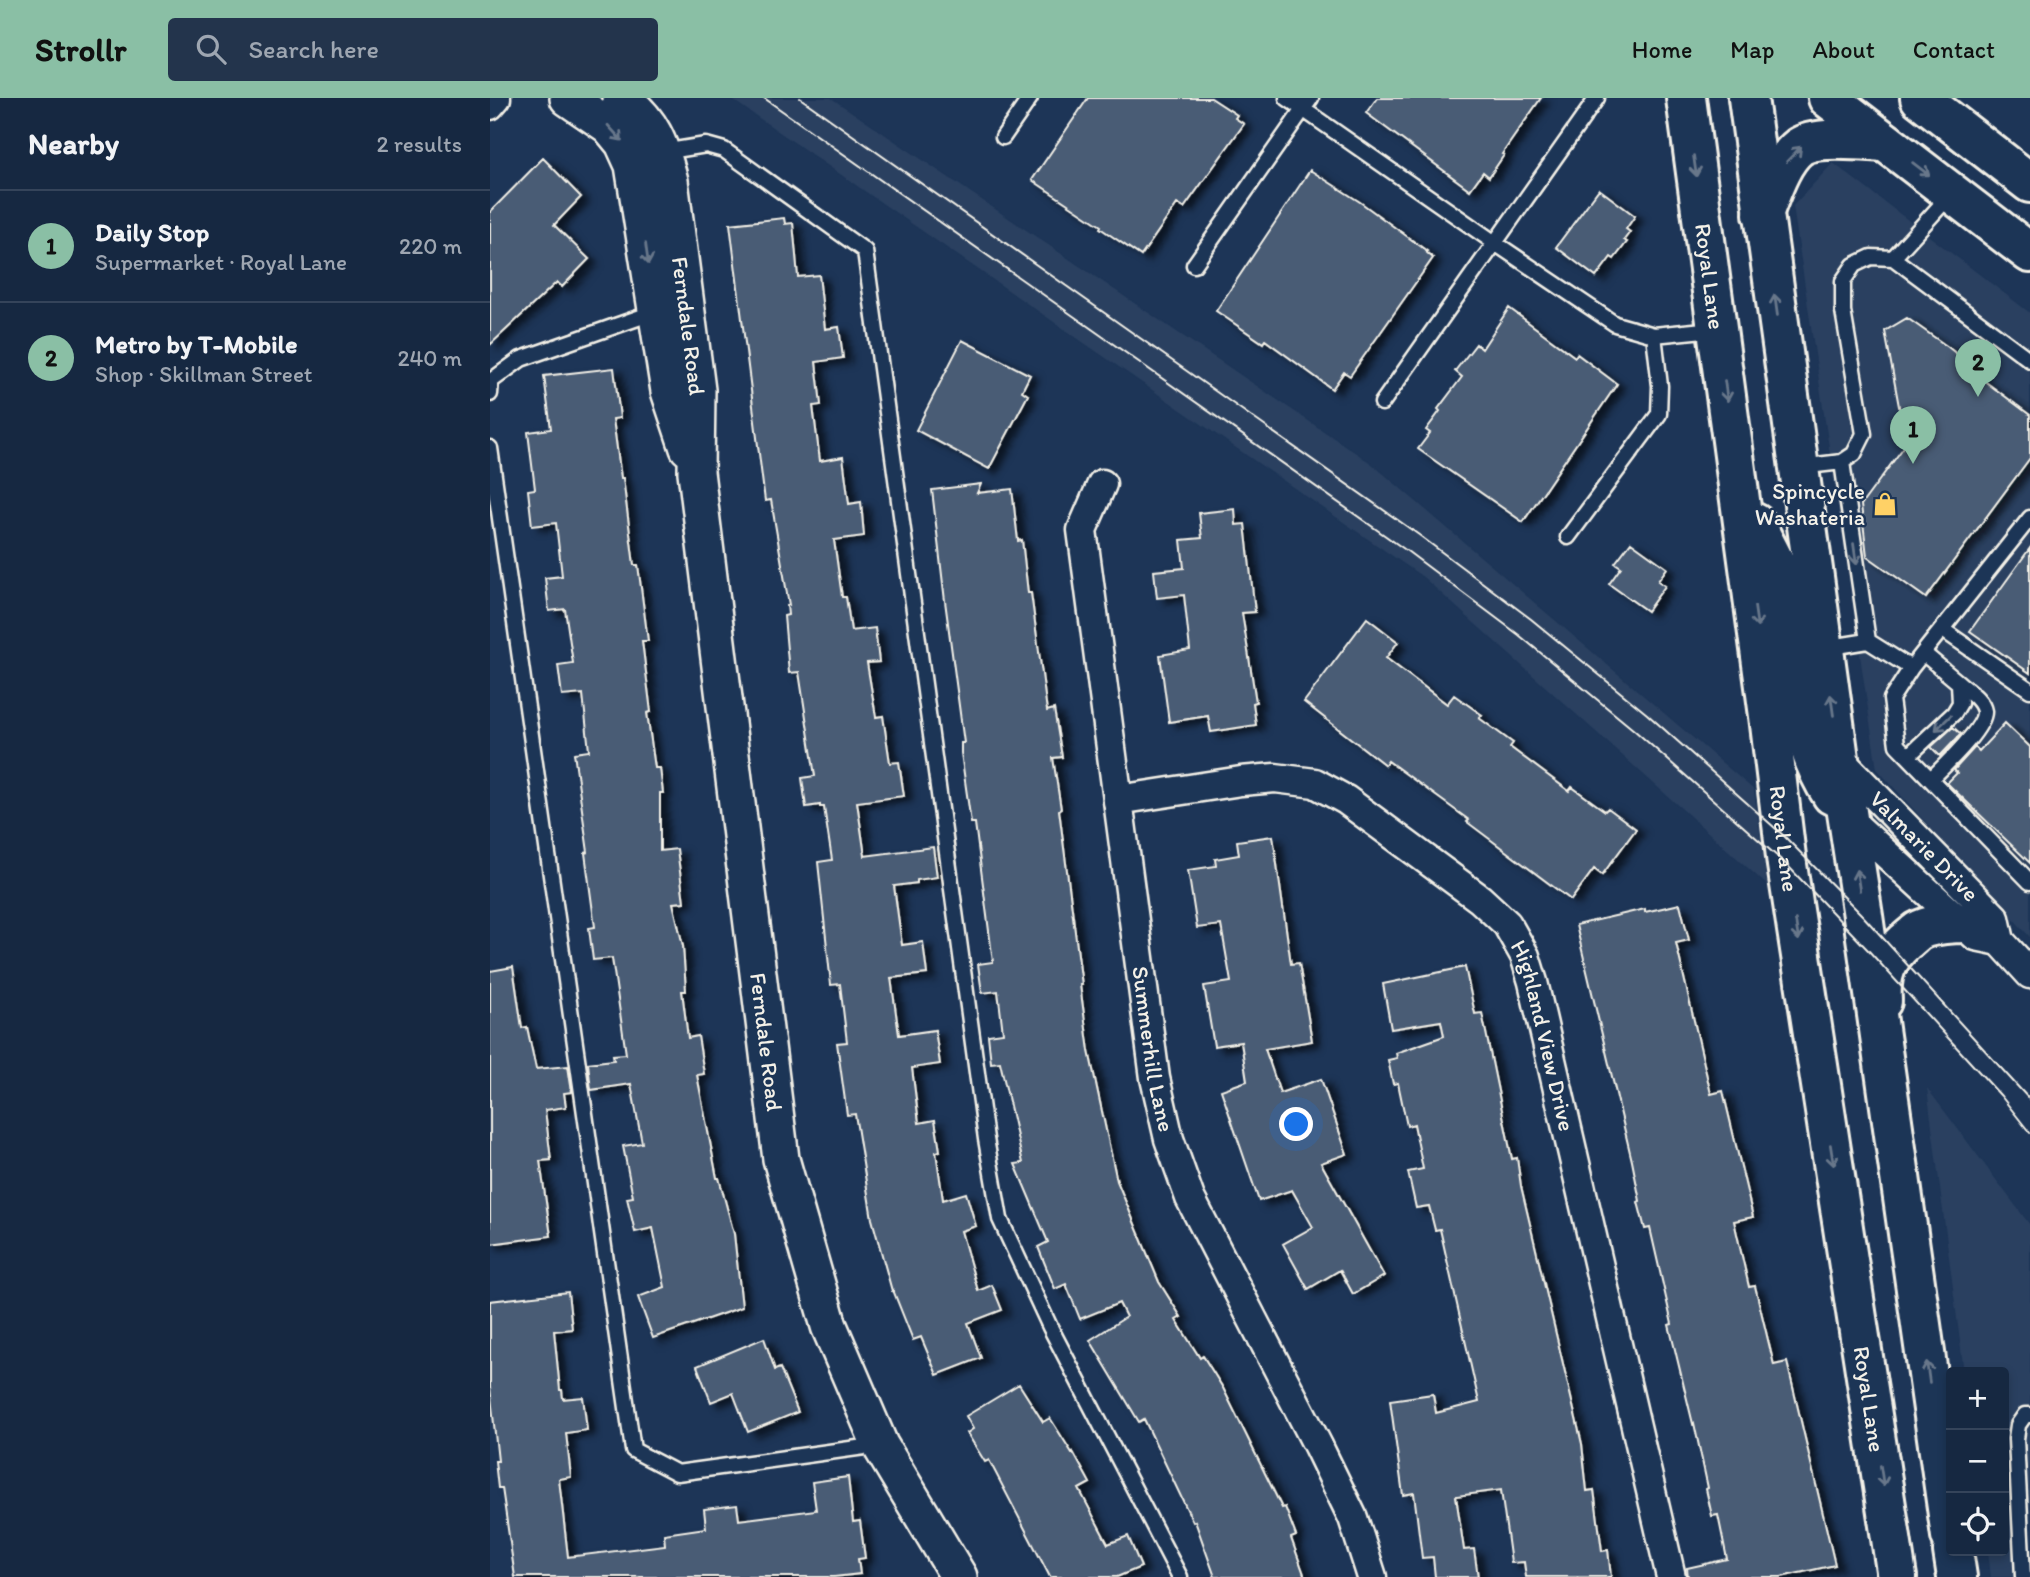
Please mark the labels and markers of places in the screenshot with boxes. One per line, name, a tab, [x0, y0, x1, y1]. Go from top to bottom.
pin: 2	[1955, 339, 2001, 397]
pin: 1	[1890, 406, 1936, 464]
place label: Spincycle Washateria	[1755, 477, 1865, 531]
shop icon: Spincycle Washateria	[1871, 490, 1899, 518]

